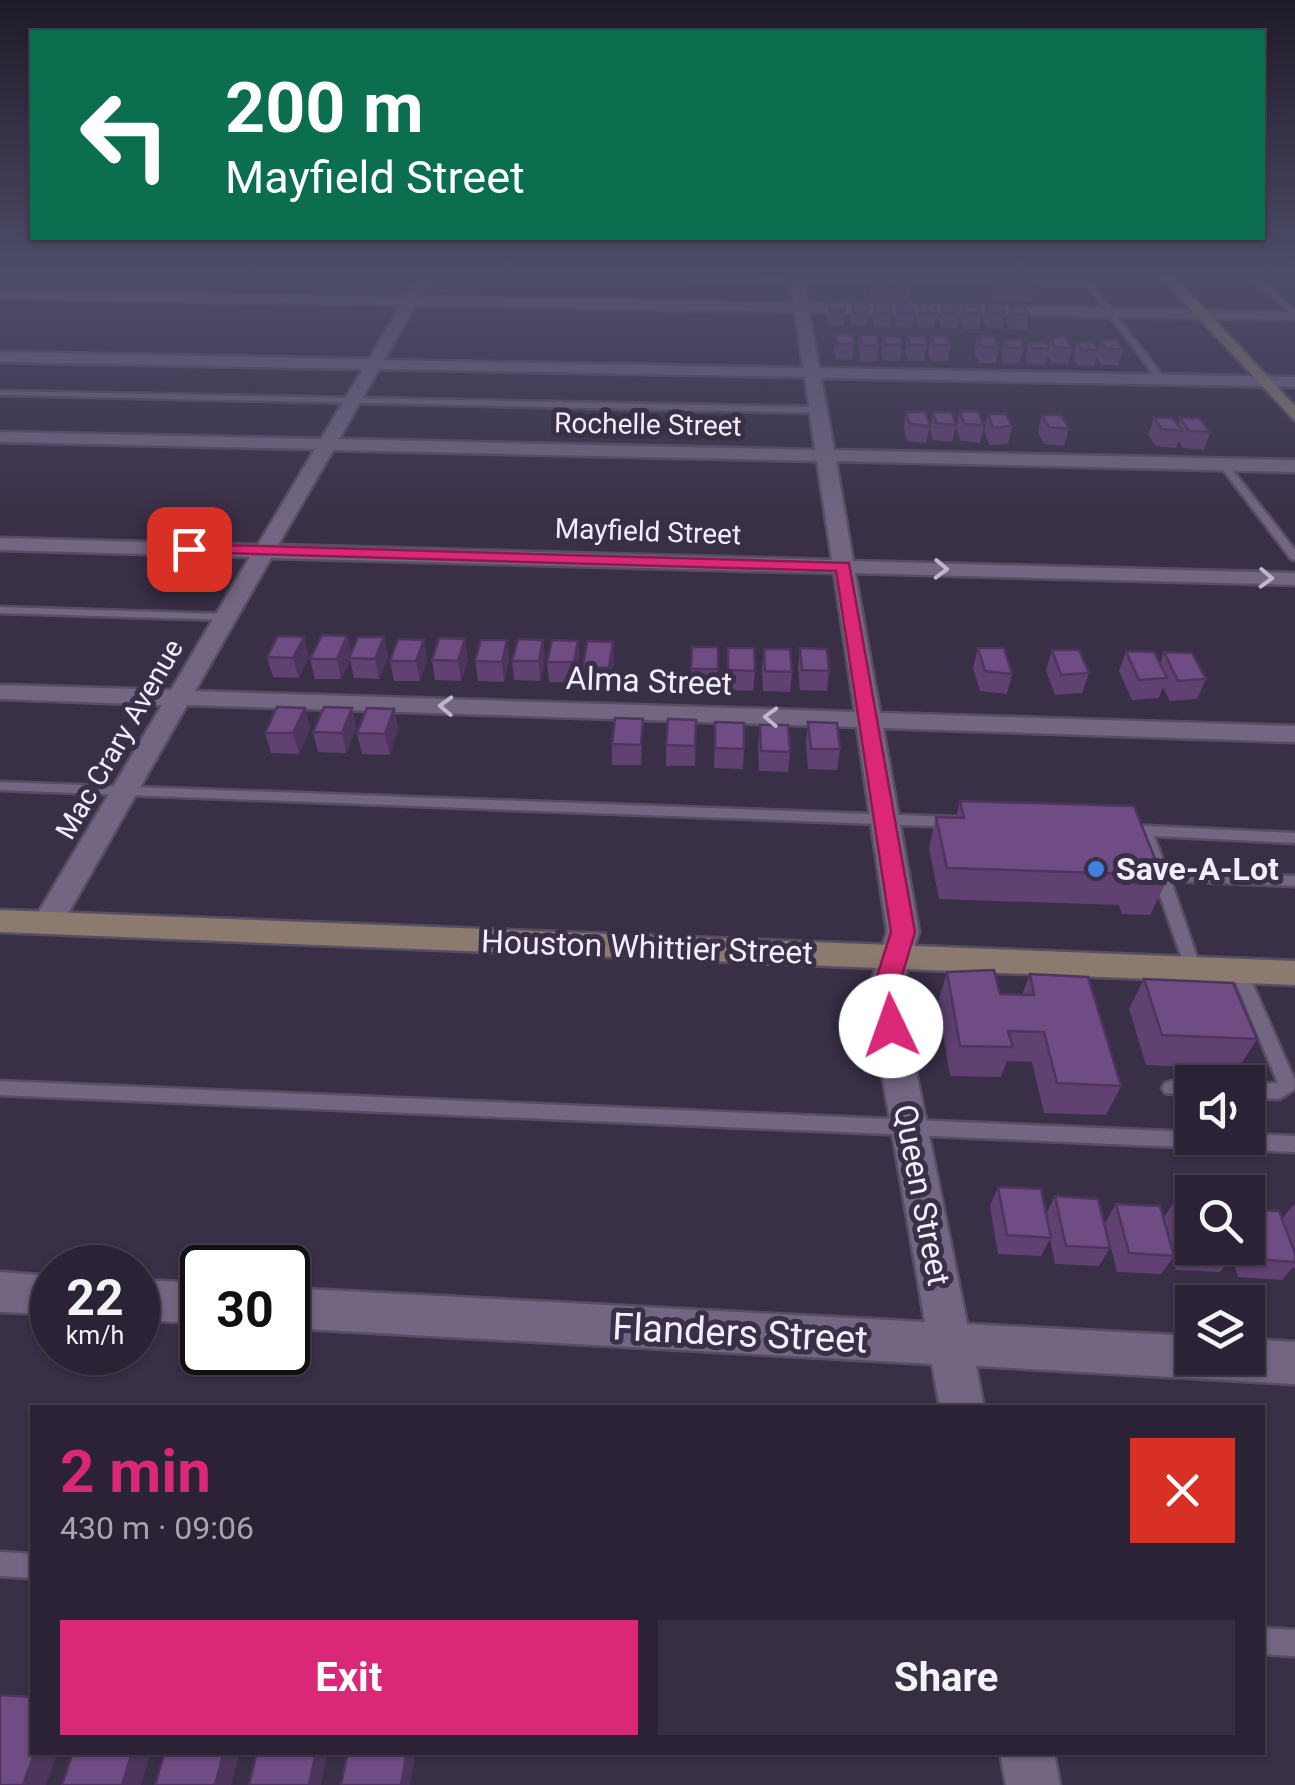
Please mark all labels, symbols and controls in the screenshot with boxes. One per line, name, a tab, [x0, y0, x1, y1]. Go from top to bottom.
text: 200 m	[225, 67, 424, 149]
icon: left	[60, 70, 190, 200]
text: Mayfield Street	[225, 151, 525, 204]
street label: Rochelle Street	[554, 406, 742, 443]
pin	[147, 507, 232, 592]
street label: Mayfield Street	[554, 512, 742, 551]
icon: arrive	[162, 522, 217, 577]
one-way arrow	[933, 559, 949, 580]
one-way arrow	[1258, 568, 1274, 589]
street label: Mac Crary Avenue	[49, 633, 190, 845]
street label: Alma Street	[565, 659, 733, 703]
one-way arrow	[438, 696, 454, 717]
one-way arrow	[762, 707, 778, 728]
place label: Save-A-Lot	[1116, 850, 1279, 888]
marker: Save-A-Lot	[1085, 858, 1107, 880]
street label: Houston Whittier Street	[480, 922, 814, 972]
position arrow	[839, 974, 943, 1078]
map controls	[1175, 1065, 1265, 1375]
button: sound	[1175, 1065, 1265, 1155]
street label: Queen Street	[886, 1101, 958, 1289]
button: search	[1175, 1175, 1265, 1265]
speed limit sign: 30	[180, 1245, 310, 1375]
text: 22	[66, 1269, 124, 1327]
button: layers	[1175, 1285, 1265, 1375]
street label: Flanders Street	[611, 1304, 869, 1362]
text: km/h	[66, 1321, 124, 1350]
text: 2 min	[60, 1436, 211, 1507]
button: close	[1130, 1438, 1235, 1543]
text: 430 m · 09:06	[60, 1509, 254, 1547]
button: Exit	[60, 1620, 638, 1735]
button: Share	[658, 1620, 1235, 1735]

